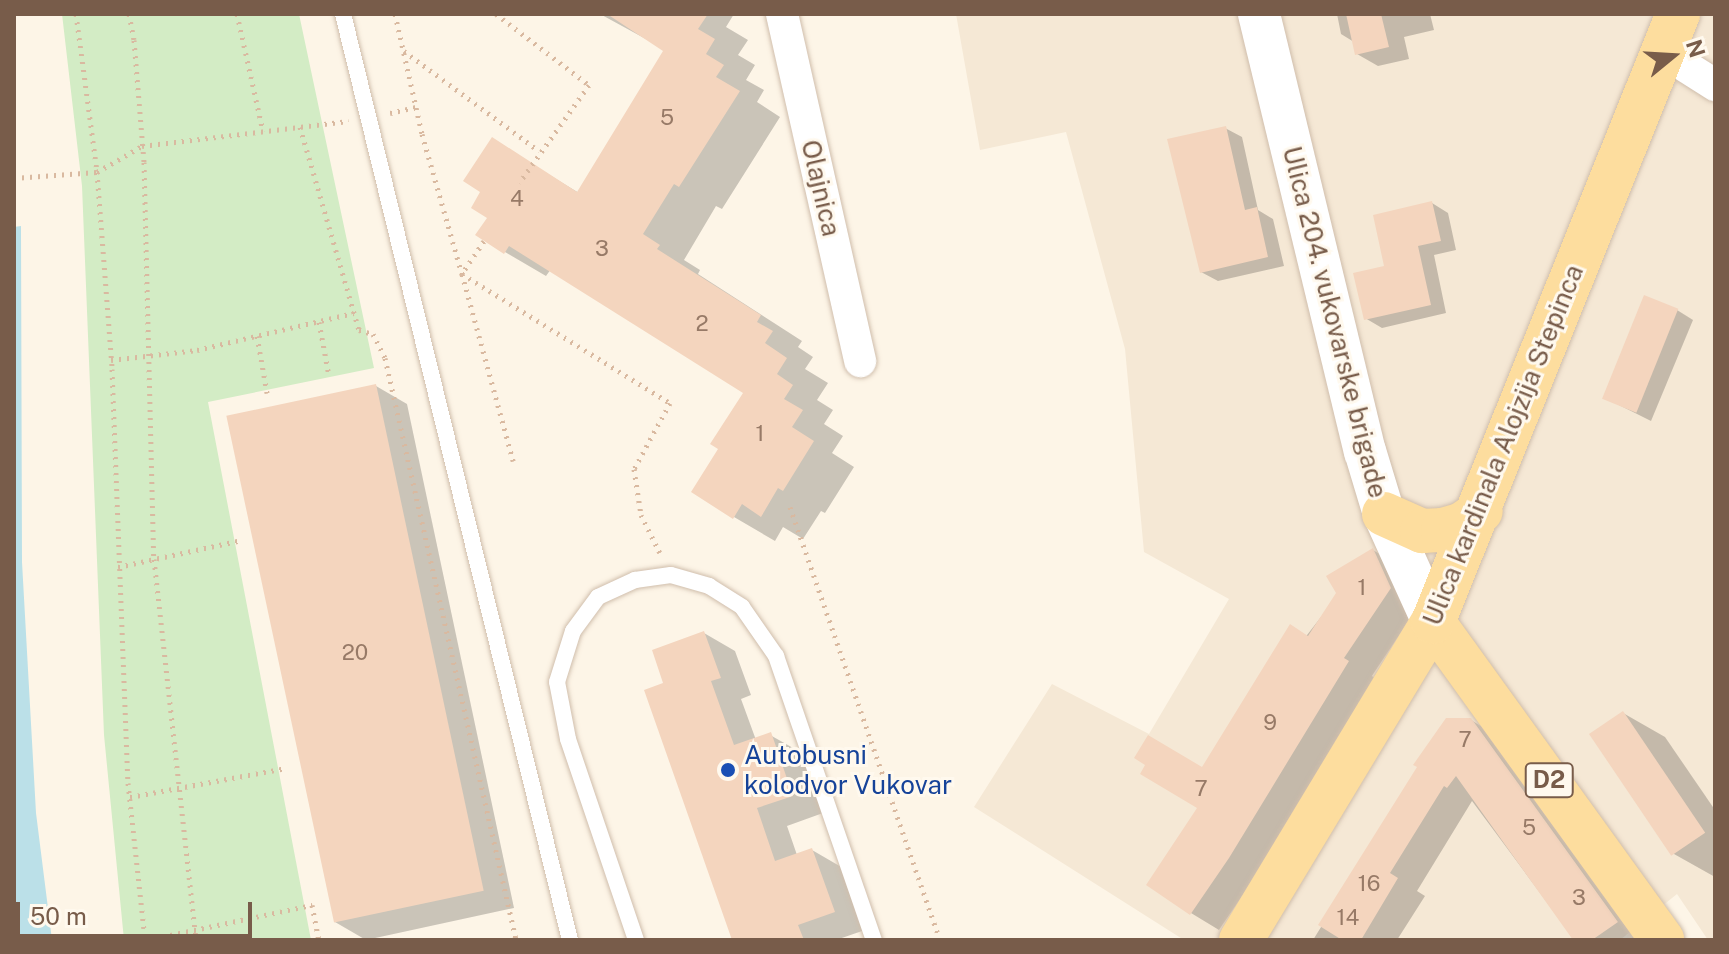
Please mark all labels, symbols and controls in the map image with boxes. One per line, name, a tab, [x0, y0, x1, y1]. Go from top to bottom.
north arrow	[1633, 16, 1713, 96]
text: N	[1681, 36, 1711, 61]
house number: 5	[660, 105, 674, 131]
street label: Olajnica	[795, 137, 847, 239]
street label: Ulica 204. vukovarske brigade	[1276, 143, 1394, 501]
house number: 4	[510, 186, 524, 212]
house number: 3	[595, 236, 609, 262]
street label: Ulica kardinala Alojzija Stepinca	[1416, 260, 1590, 630]
house number: 2	[695, 311, 709, 337]
house number: 1	[756, 421, 764, 447]
house number: 1	[1358, 575, 1366, 601]
house number: 20	[342, 640, 368, 666]
house number: 9	[1263, 710, 1277, 736]
house number: 7	[1458, 727, 1472, 753]
place label: Autobusni kolodvor Vukovar	[744, 739, 953, 800]
road number: D2	[1523, 760, 1575, 800]
marker: Autobusni kolodvor Vukovar	[719, 761, 737, 779]
house number: 7	[1194, 776, 1208, 802]
house number: 5	[1522, 815, 1536, 841]
house number: 16	[1358, 871, 1380, 897]
house number: 3	[1572, 885, 1586, 911]
scale bar	[20, 886, 256, 936]
text: 50 m	[30, 902, 87, 930]
house number: 14	[1337, 905, 1359, 931]

